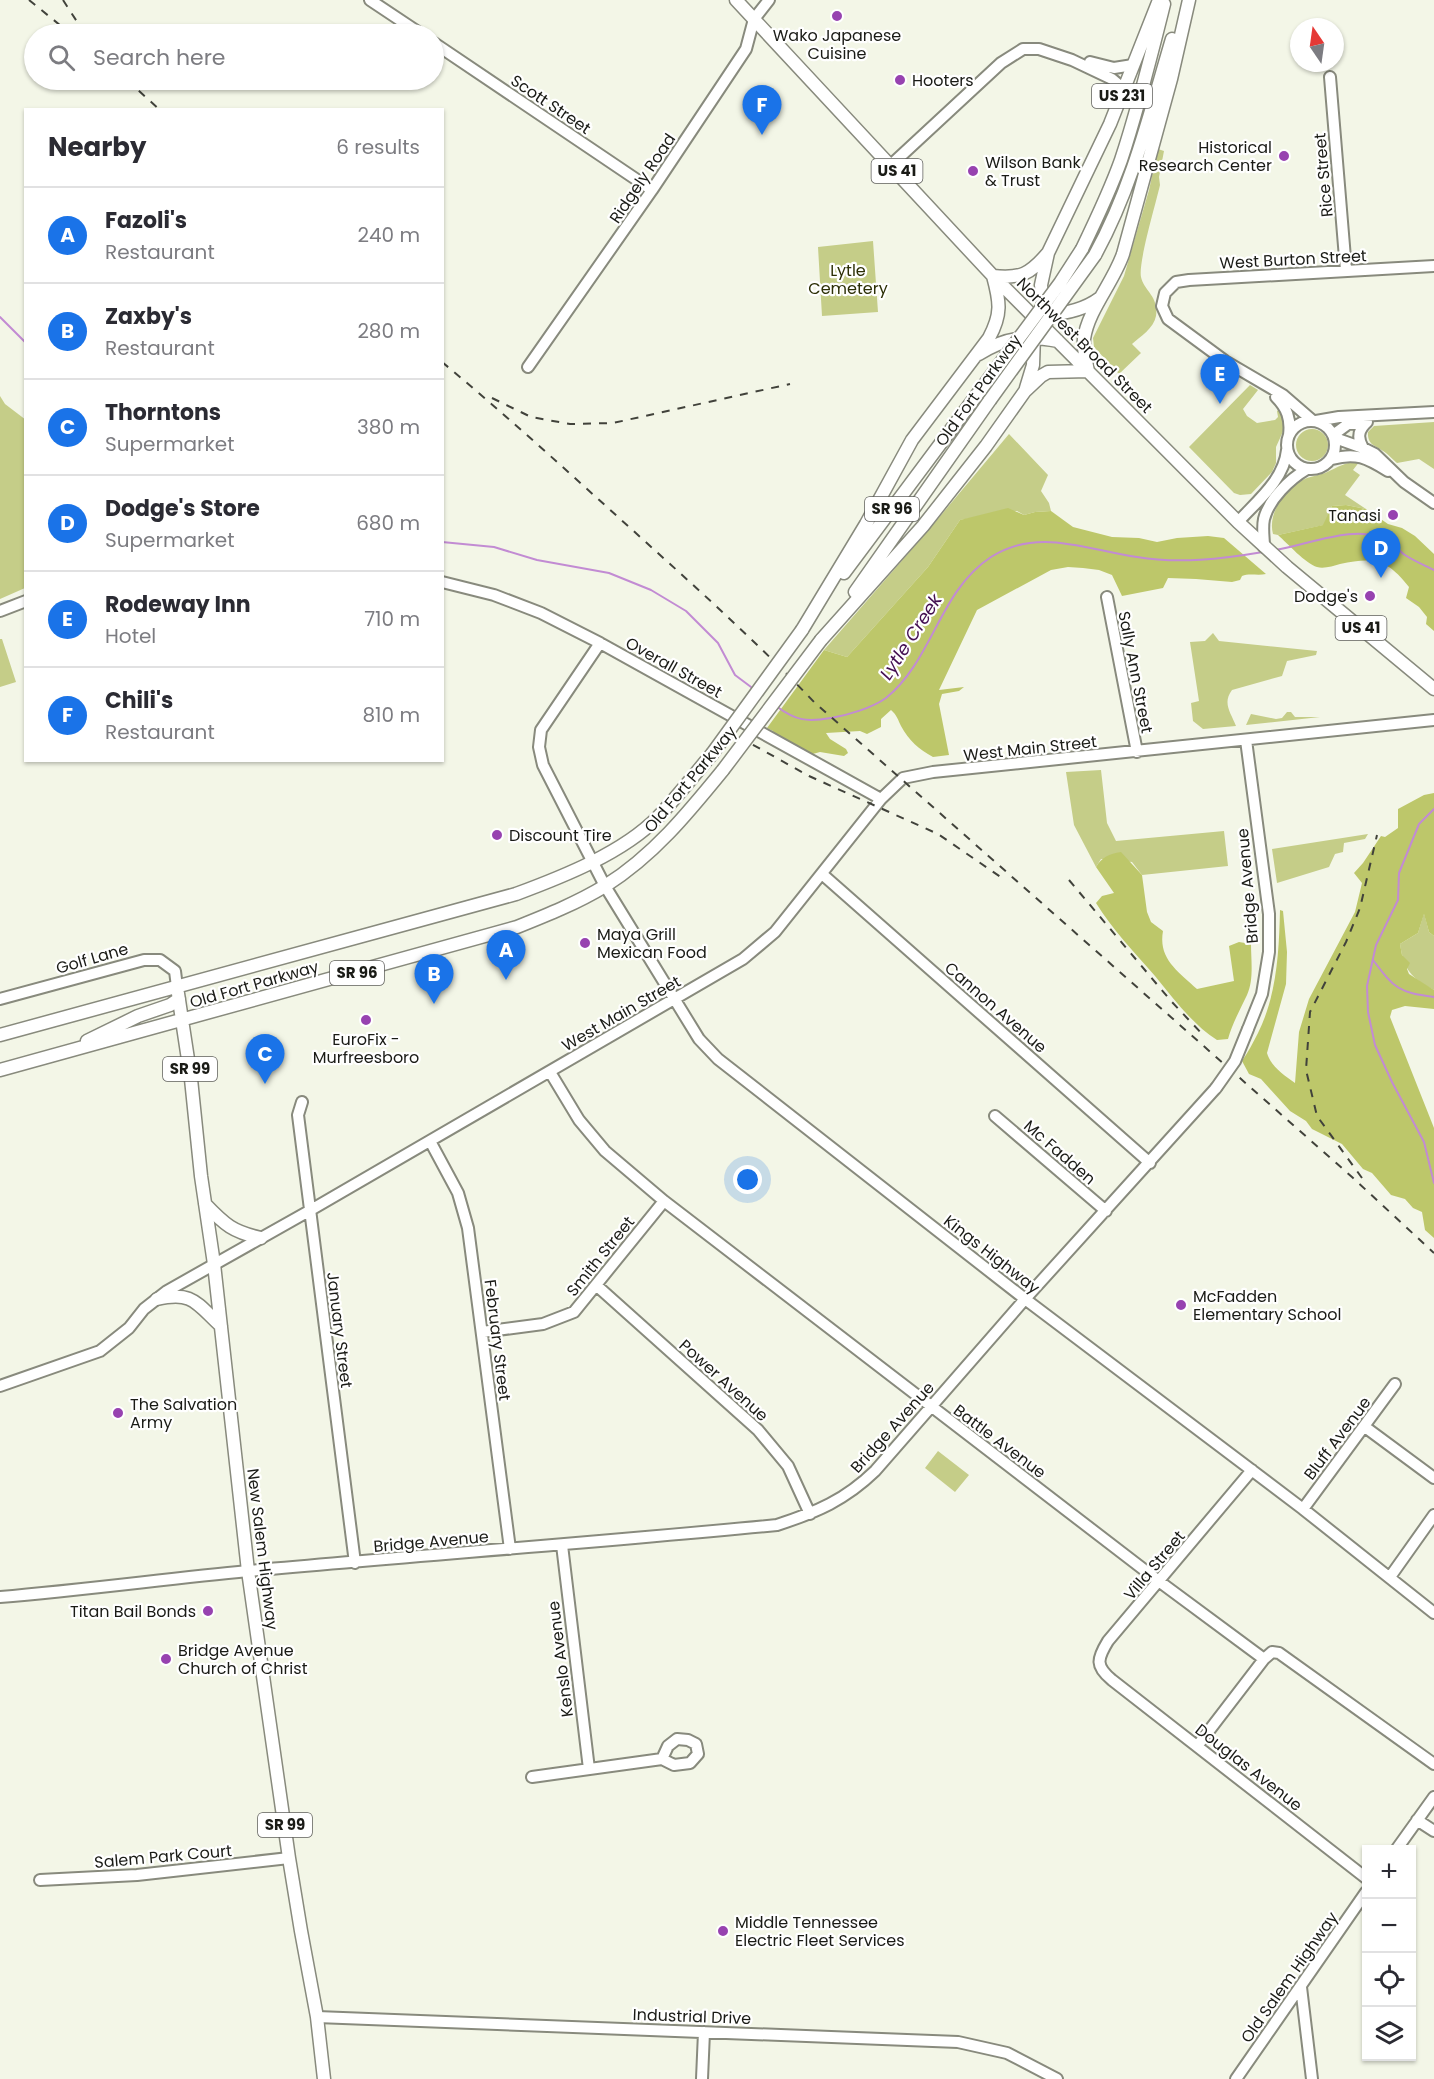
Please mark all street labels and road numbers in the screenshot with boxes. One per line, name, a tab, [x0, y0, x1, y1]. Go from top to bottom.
street label: Scott Street	[506, 69, 595, 140]
road number: US 231	[1092, 84, 1152, 108]
street label: Ridgely Road	[604, 129, 681, 228]
street label: Rice Street	[1308, 132, 1339, 218]
road number: US 41	[872, 159, 922, 183]
street label: West Burton Street	[1219, 244, 1367, 275]
street label: Northwest Broad Street	[1012, 272, 1158, 419]
street label: Old Fort Parkway	[930, 330, 1027, 451]
road number: SR 96	[865, 497, 919, 521]
street label: Sally Ann Street	[1112, 609, 1159, 735]
road number: US 41	[1336, 616, 1386, 640]
street label: Overall Street	[621, 631, 726, 704]
street label: Old Fort Parkway	[639, 721, 742, 838]
street label: West Main Street	[962, 730, 1098, 767]
street label: Bridge Avenue	[1231, 827, 1264, 945]
street label: Golf Lane	[53, 937, 131, 980]
street label: Old Fort Parkway	[187, 955, 321, 1014]
street label: Cannon Avenue	[940, 957, 1052, 1058]
road number: SR 96	[330, 961, 384, 985]
street label: West Main Street	[558, 970, 685, 1057]
road number: SR 99	[163, 1057, 217, 1081]
street label: Mc Fadden	[1019, 1115, 1101, 1190]
street label: Kings Highway	[939, 1210, 1045, 1299]
street label: Smith Street	[561, 1211, 640, 1301]
street label: January Street	[321, 1271, 358, 1390]
street label: February Street	[479, 1278, 516, 1402]
street label: Power Avenue	[674, 1334, 773, 1427]
street label: Bridge Avenue	[845, 1377, 940, 1478]
street label: Bluff Avenue	[1298, 1392, 1376, 1485]
street label: Battle Avenue	[949, 1399, 1051, 1484]
street label: New Salem Highway	[241, 1467, 284, 1631]
street label: Bridge Avenue	[372, 1525, 490, 1558]
street label: Villa Street	[1118, 1525, 1190, 1605]
street label: Kenslo Avenue	[542, 1600, 579, 1718]
street label: Douglas Avenue	[1190, 1718, 1307, 1817]
road number: SR 99	[258, 1813, 312, 1837]
street label: Salem Park Court	[93, 1839, 233, 1874]
street label: Old Salem Highway	[1235, 1907, 1343, 2048]
street label: Industrial Drive	[632, 2003, 752, 2030]

